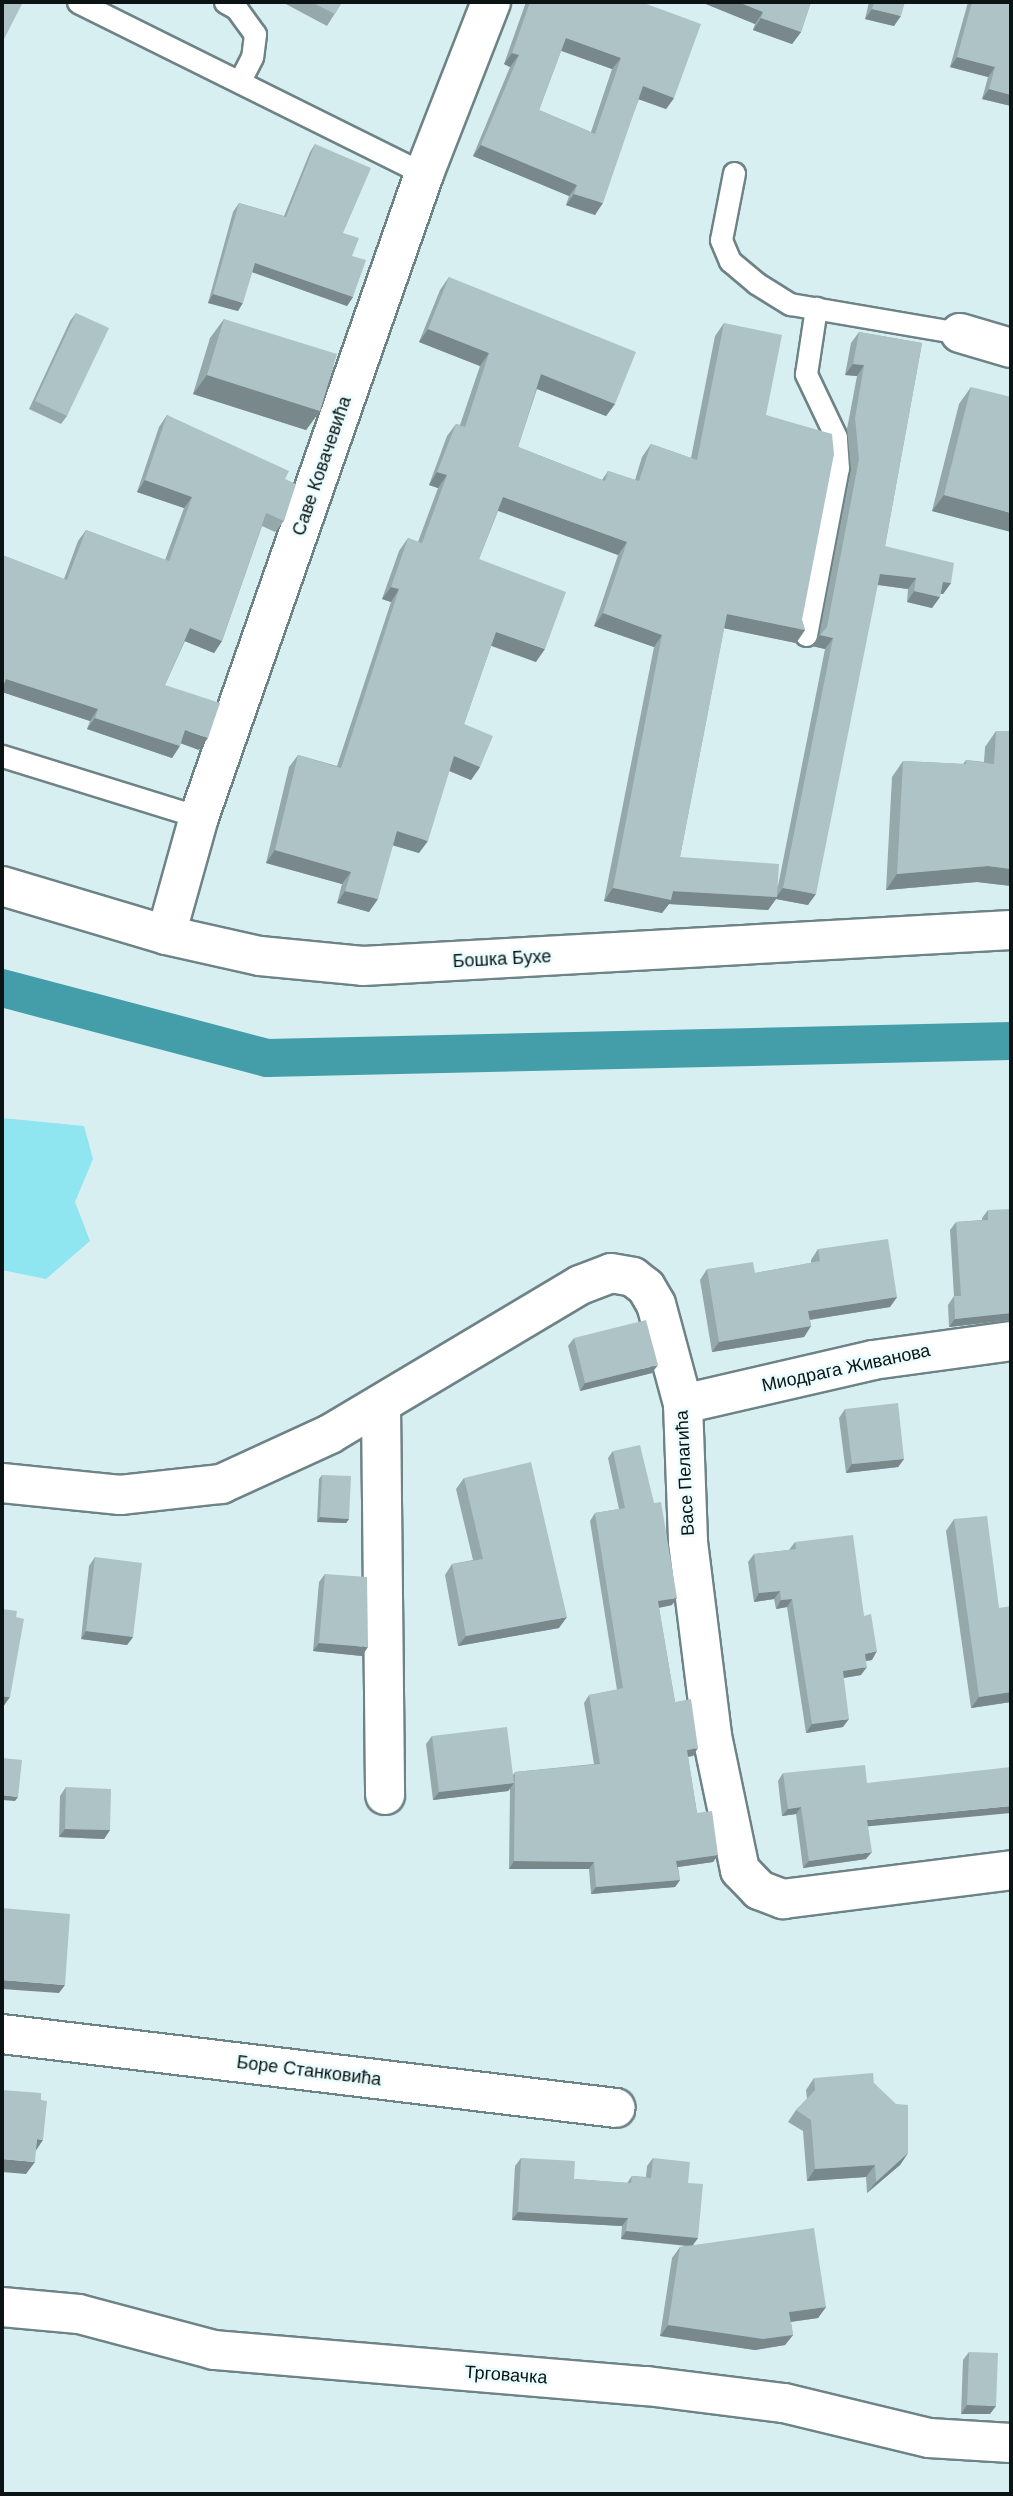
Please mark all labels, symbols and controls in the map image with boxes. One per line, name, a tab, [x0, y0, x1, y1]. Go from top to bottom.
street label: Саве Ковачевића	[288, 393, 356, 539]
street label: Бошка Бухе	[452, 946, 552, 972]
street label: Миодрага Живанова	[760, 1340, 932, 1396]
street label: Васе Пелагића	[671, 1410, 699, 1536]
street label: Боре Станковића	[235, 2051, 383, 2091]
street label: Трговачка	[464, 2361, 548, 2389]

